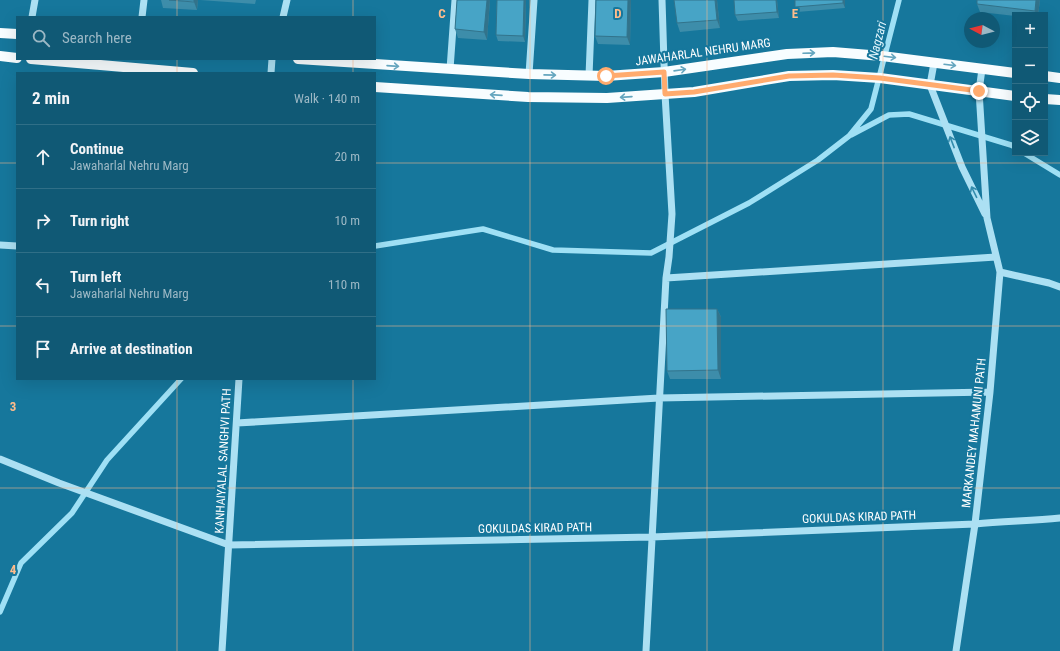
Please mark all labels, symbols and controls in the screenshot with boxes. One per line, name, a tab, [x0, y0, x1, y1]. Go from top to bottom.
text: C	[438, 6, 446, 21]
text: D	[614, 6, 622, 21]
text: E	[792, 6, 799, 21]
north arrow	[964, 12, 1000, 48]
map controls	[1012, 12, 1048, 156]
button: +	[1012, 12, 1048, 48]
search box	[16, 16, 376, 60]
water label: Nagzari	[866, 20, 889, 61]
icon: search	[30, 27, 52, 49]
text: Search here	[62, 29, 132, 47]
street label: JAWAHARLAL NEHRU MARG	[635, 36, 771, 68]
button: −	[1012, 48, 1048, 84]
one-way arrow	[802, 49, 815, 57]
one-way arrow	[883, 53, 896, 61]
one-way arrow	[943, 61, 956, 69]
one-way arrow	[386, 62, 399, 69]
one-way arrow	[673, 66, 686, 74]
route start	[597, 67, 615, 85]
one-way arrow	[543, 71, 556, 79]
route end	[970, 82, 988, 100]
button: locate	[1012, 84, 1048, 120]
text: 2 min	[32, 88, 70, 108]
text: Walk · 140 m	[294, 91, 360, 106]
one-way arrow	[490, 91, 503, 98]
one-way arrow	[620, 94, 633, 101]
button: layers	[1012, 120, 1048, 156]
one-way arrow	[948, 136, 956, 148]
text: Continue	[70, 140, 124, 158]
icon: ahead	[32, 146, 54, 168]
text: 20 m	[334, 149, 360, 164]
text: Jawaharlal Nehru Marg	[70, 158, 189, 173]
one-way arrow	[970, 187, 977, 199]
icon: right	[32, 210, 54, 232]
text: Turn right	[70, 212, 129, 230]
text: 10 m	[334, 213, 360, 228]
text: Turn left	[70, 268, 121, 286]
icon: left	[32, 274, 54, 296]
text: 110 m	[328, 277, 360, 292]
text: Jawaharlal Nehru Marg	[70, 286, 189, 301]
icon: arrive	[32, 338, 54, 360]
text: Arrive at destination	[70, 340, 193, 358]
street label: MARKANDEY MAHAMUNI PATH	[959, 357, 989, 509]
street label: KANHAIYALAL SANGHVI PATH	[212, 388, 234, 534]
text: 3	[10, 399, 16, 414]
street label: GOKULDAS KIRAD PATH	[802, 508, 916, 526]
street label: GOKULDAS KIRAD PATH	[478, 520, 592, 536]
text: 4	[10, 562, 17, 577]

